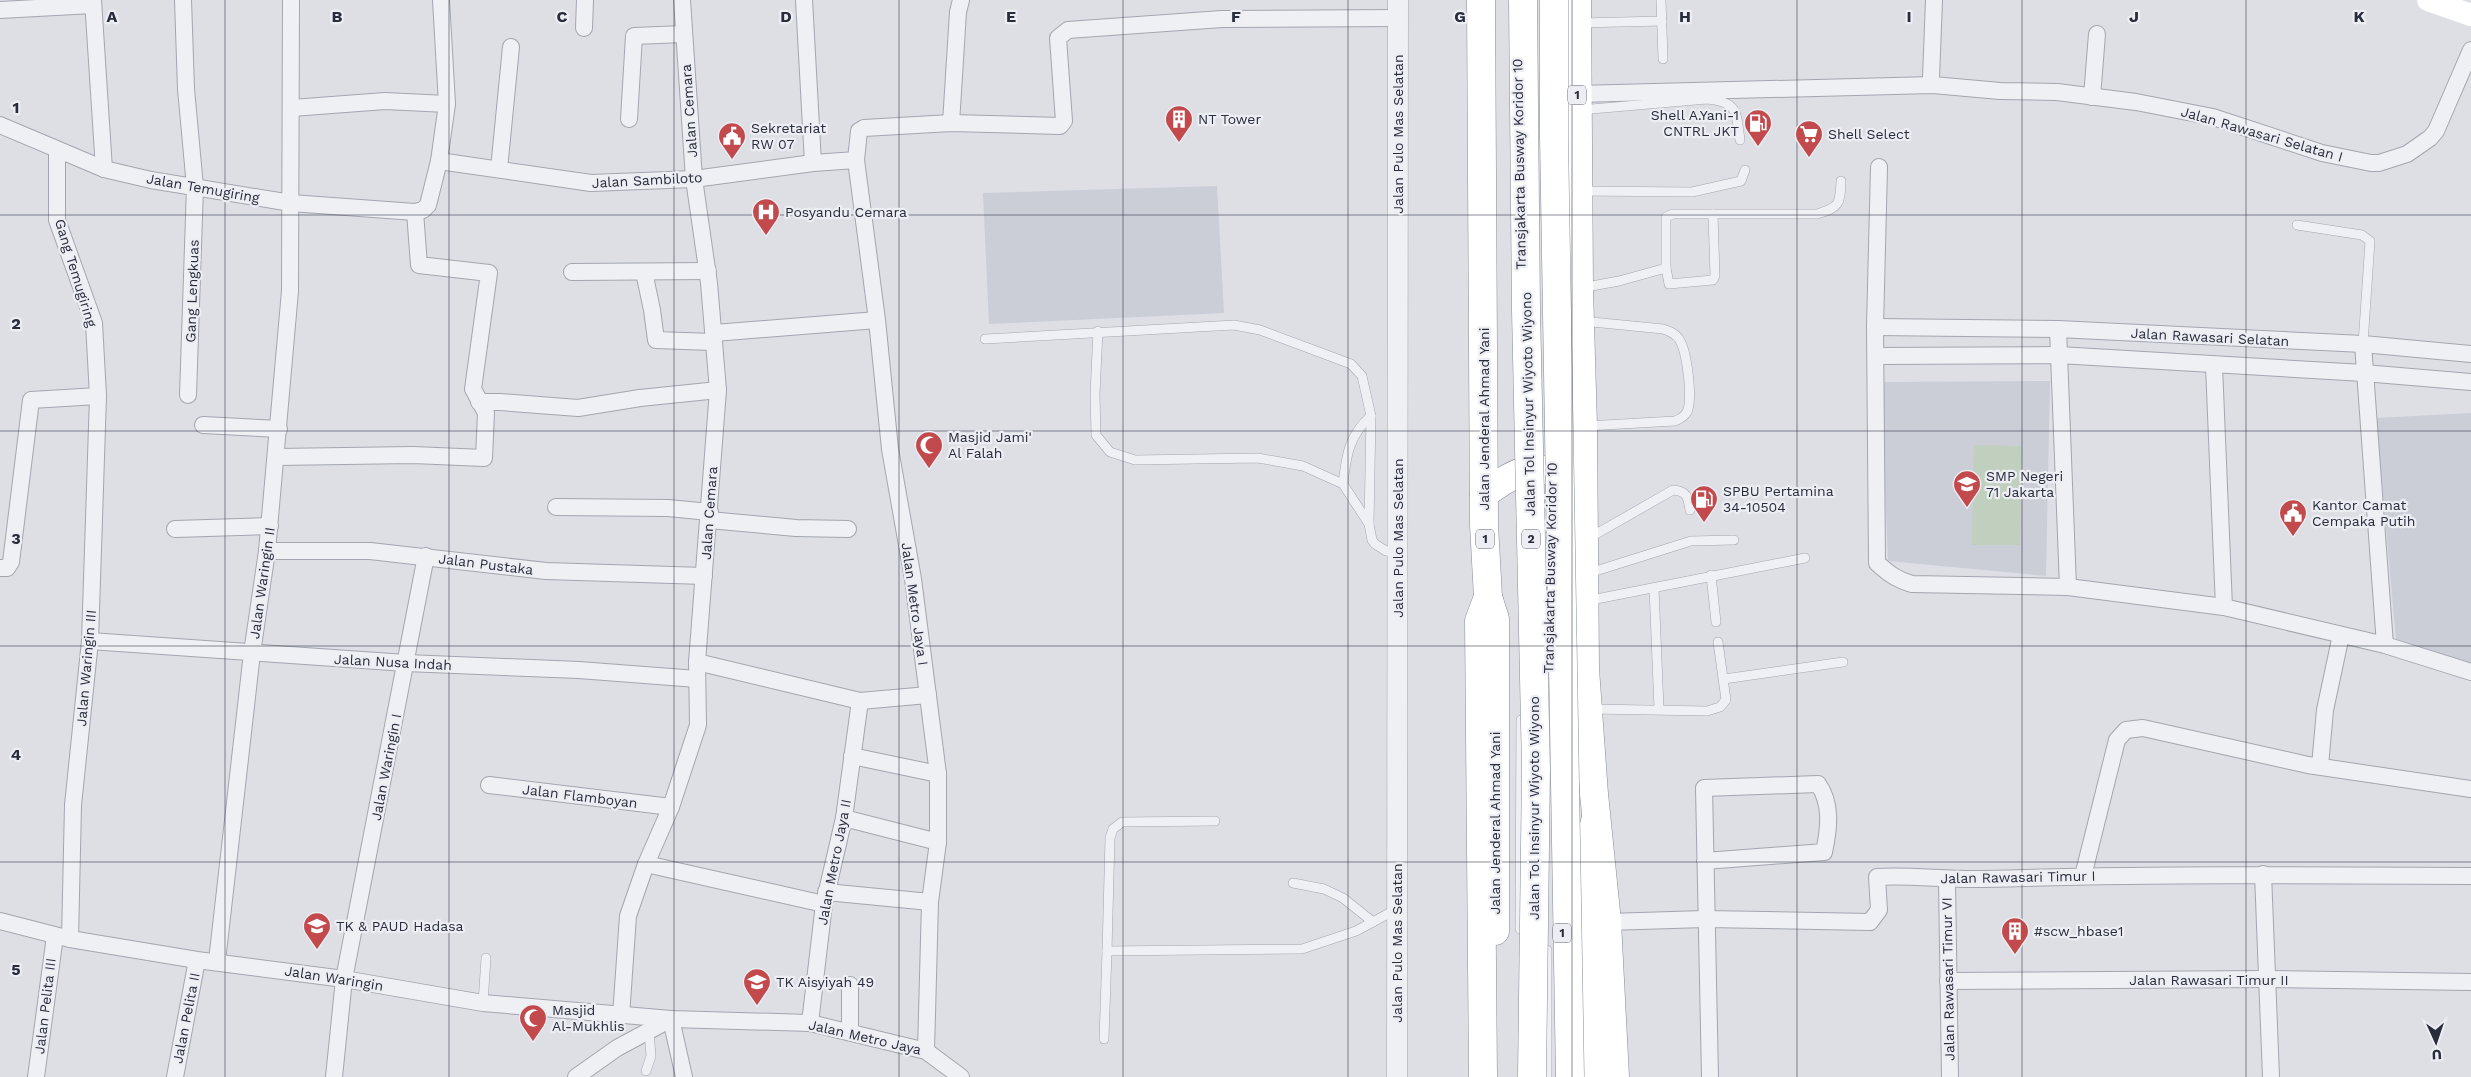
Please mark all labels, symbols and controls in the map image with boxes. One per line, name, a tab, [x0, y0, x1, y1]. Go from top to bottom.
text: A	[107, 7, 118, 26]
text: B	[332, 7, 343, 26]
text: C	[557, 7, 568, 26]
text: D	[780, 7, 792, 26]
text: E	[1006, 7, 1016, 26]
text: F	[1231, 7, 1241, 26]
text: G	[1454, 7, 1466, 26]
text: H	[1679, 7, 1691, 26]
text: I	[1906, 7, 1912, 26]
text: J	[2129, 7, 2139, 26]
text: K	[2353, 7, 2365, 26]
street label: Jalan Pulo Mas Selatan	[1390, 54, 1406, 214]
street label: Transjakarta Busway Koridor 10	[1509, 58, 1529, 270]
street label: Jalan Cemara	[678, 64, 700, 158]
road number: 1	[1568, 86, 1586, 104]
text: 1	[13, 98, 19, 117]
street label: Jalan Rawasari Selatan I	[2179, 103, 2345, 165]
building icon: NT Tower	[1164, 104, 1194, 143]
place label: Shell A.Yani-1 CNTRL JKT	[1651, 107, 1740, 139]
fuel station icon: Shell A.Yani-1 CNTRL JKT	[1743, 108, 1773, 147]
place label: NT Tower	[1198, 111, 1261, 127]
supermarket icon: Shell Select	[1794, 119, 1824, 158]
place label: Sekretariat RW 07	[751, 120, 826, 152]
public building icon: Sekretariat RW 07	[717, 121, 747, 160]
place label: Shell Select	[1828, 126, 1910, 142]
street label: Jalan Sambiloto	[591, 169, 703, 191]
street label: Jalan Temugiring	[145, 170, 261, 206]
hospital icon: Posyandu Cemara	[751, 197, 781, 236]
place label: Posyandu Cemara	[785, 204, 907, 220]
street label: Gang Temugiring	[52, 217, 100, 330]
street label: Gang Lengkuas	[182, 239, 202, 343]
street label: Jalan Tol Insinyur Wiyoto Wiyono	[1518, 292, 1538, 516]
text: 2	[11, 314, 21, 333]
street label: Jalan Rawasari Selatan	[2130, 325, 2290, 349]
street label: Jalan Jenderal Ahmad Yani	[1476, 327, 1492, 511]
place label: Masjid Jami' Al Falah	[948, 429, 1032, 461]
mosque icon: Masjid Jami' Al Falah	[914, 430, 944, 469]
street label: Jalan Pulo Mas Selatan	[1390, 458, 1406, 618]
street label: Transjakarta Busway Koridor 10	[1540, 462, 1560, 674]
street label: Jalan Cemara	[698, 466, 720, 560]
place label: SMP Negeri 71 Jakarta	[1986, 468, 2063, 500]
school or university icon: SMP Negeri 71 Jakarta	[1952, 469, 1982, 508]
place label: SPBU Pertamina 34-10504	[1723, 483, 1834, 515]
fuel station icon: SPBU Pertamina 34-10504	[1689, 484, 1719, 523]
place label: Kantor Camat Cempaka Putih	[2312, 497, 2415, 529]
public building icon: Kantor Camat Cempaka Putih	[2278, 498, 2308, 537]
street label: Jalan Waringin II	[246, 526, 278, 640]
text: 3	[11, 529, 21, 548]
road number: 1	[1476, 530, 1494, 548]
road number: 2	[1522, 530, 1540, 548]
street label: Jalan Metro Jaya I	[898, 542, 932, 666]
street label: Jalan Pustaka	[438, 550, 534, 578]
street label: Jalan Waringin III	[73, 609, 99, 727]
street label: Jalan Nusa Indah	[334, 651, 452, 673]
street label: Jalan Tol Insinyur Wiyoto Wiyono	[1526, 696, 1542, 920]
street label: Jalan Waringin I	[368, 712, 404, 822]
street label: Jalan Jenderal Ahmad Yani	[1487, 731, 1503, 915]
text: 4	[11, 745, 21, 764]
street label: Jalan Flamboyan	[521, 781, 639, 811]
street label: Jalan Metro Jaya II	[814, 798, 854, 926]
street label: Jalan Pulo Mas Selatan	[1389, 863, 1405, 1023]
street label: Jalan Rawasari Timur I	[1940, 868, 2096, 886]
street label: Jalan Rawasari Timur VI	[1939, 897, 1957, 1061]
school or university icon: TK & PAUD Hadasa	[302, 911, 332, 950]
building icon: #scw_hbase1	[2000, 916, 2030, 955]
place label: TK & PAUD Hadasa	[336, 918, 464, 934]
place label: #scw_hbase1	[2034, 923, 2123, 939]
road number: 1	[1553, 924, 1571, 942]
street label: Jalan Pelita III	[31, 957, 59, 1055]
text: 5	[11, 960, 21, 979]
street label: Jalan Waringin	[284, 962, 384, 994]
school or university icon: TK Aisyiyah 49	[742, 967, 772, 1006]
street label: Jalan Pelita II	[169, 971, 203, 1065]
street label: Jalan Rawasari Timur II	[2129, 972, 2289, 988]
place label: TK Aisyiyah 49	[776, 974, 874, 990]
place label: Masjid Al-Mukhlis	[552, 1002, 625, 1034]
mosque icon: Masjid Al-Mukhlis	[518, 1003, 548, 1042]
street label: Jalan Metro Jaya	[807, 1016, 923, 1058]
north arrow	[2411, 1017, 2461, 1067]
text: U	[2431, 1047, 2442, 1063]

